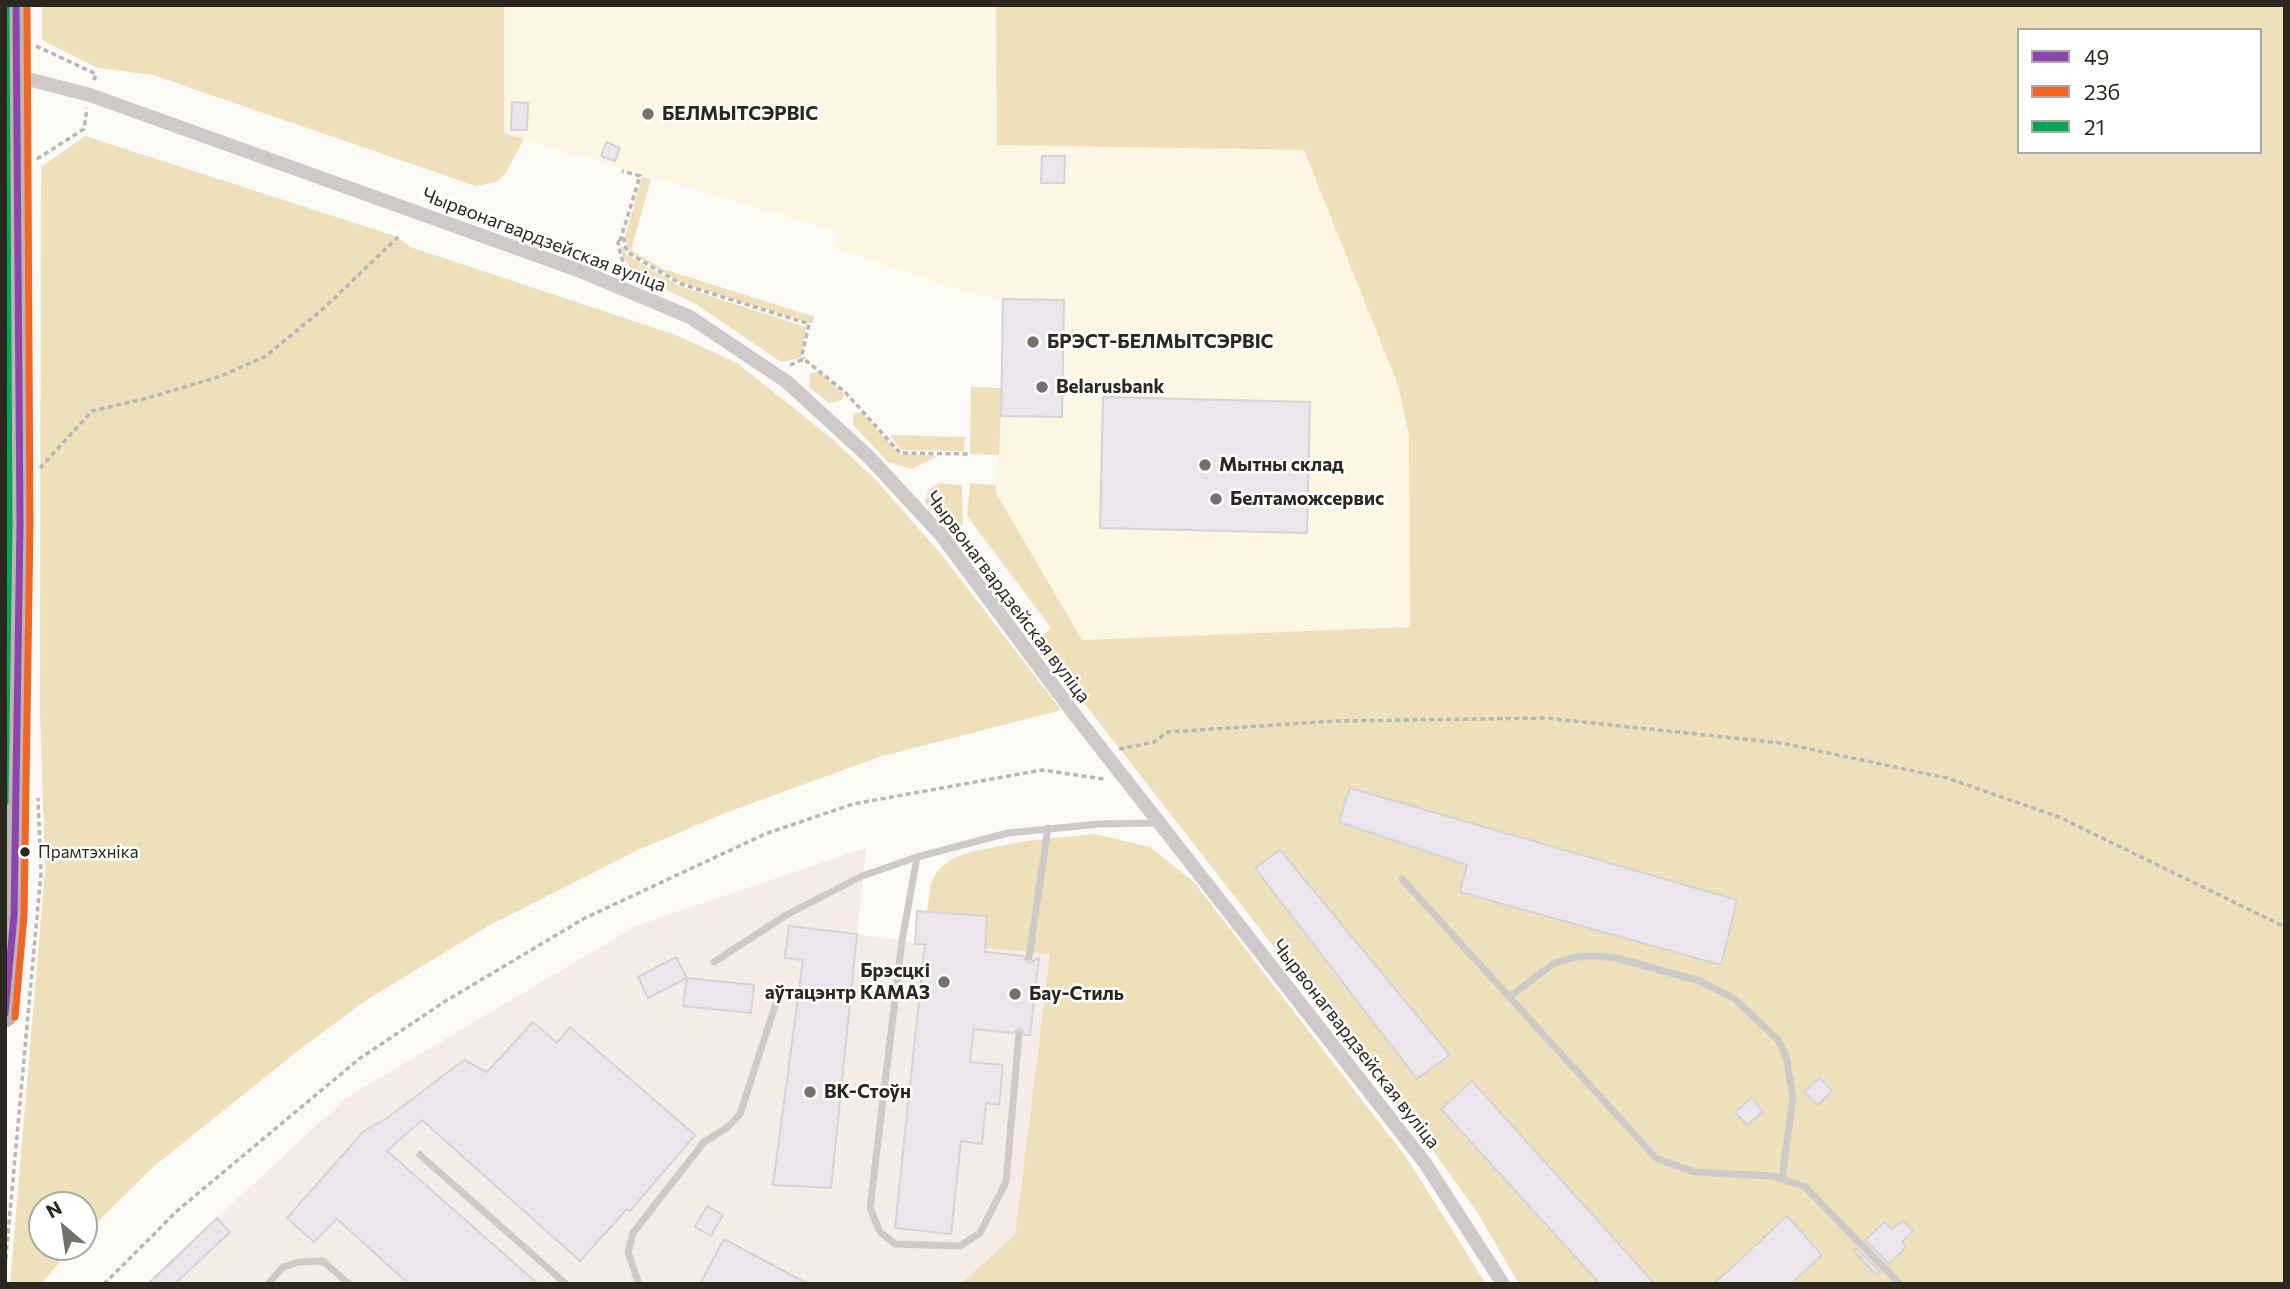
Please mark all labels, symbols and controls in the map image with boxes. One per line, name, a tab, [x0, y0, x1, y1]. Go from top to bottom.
legend	[2017, 28, 2262, 154]
text: 49	[2084, 44, 2109, 69]
text: 23б	[2084, 79, 2120, 104]
place label: БЕЛМЫТСЭРВІС	[662, 103, 818, 125]
marker: БЕЛМЫТСЭРВІС	[640, 106, 656, 122]
text: 21	[2084, 114, 2105, 139]
street label: Чырвонагвардзейская вуліца	[419, 183, 669, 297]
place label: БРЭСТ-БЕЛМЫТСЭРВІС	[1047, 331, 1274, 353]
marker: БРЭСТ-БЕЛМЫТСЭРВІС	[1025, 334, 1041, 350]
place label: Belarusbank	[1056, 376, 1164, 398]
marker: Belarusbank	[1034, 379, 1050, 395]
place label: Мытны склад	[1219, 454, 1344, 476]
marker: Мытны склад	[1197, 457, 1213, 473]
street label: Чырвонагвардзейская вуліца	[921, 487, 1095, 707]
place label: Белтаможсервис	[1230, 488, 1384, 510]
marker: Белтаможсервис	[1208, 491, 1224, 507]
place label: Прамтэхніка	[38, 842, 139, 862]
marker: Прамтэхніка	[18, 845, 32, 859]
street label: Чырвонагвардзейская вуліца	[1267, 935, 1445, 1153]
place label: Брэсцкі аўтацэнтр КАМАЗ	[765, 960, 930, 1004]
marker: Брэсцкі аўтацэнтр КАМАЗ	[936, 974, 952, 990]
place label: Бау-Стиль	[1029, 983, 1124, 1005]
marker: Бау-Стиль	[1007, 986, 1023, 1002]
place label: ВК-Стоўн	[824, 1081, 911, 1103]
marker: ВК-Стоўн	[802, 1084, 818, 1100]
north arrow	[28, 1191, 98, 1261]
text: N	[42, 1195, 65, 1222]

